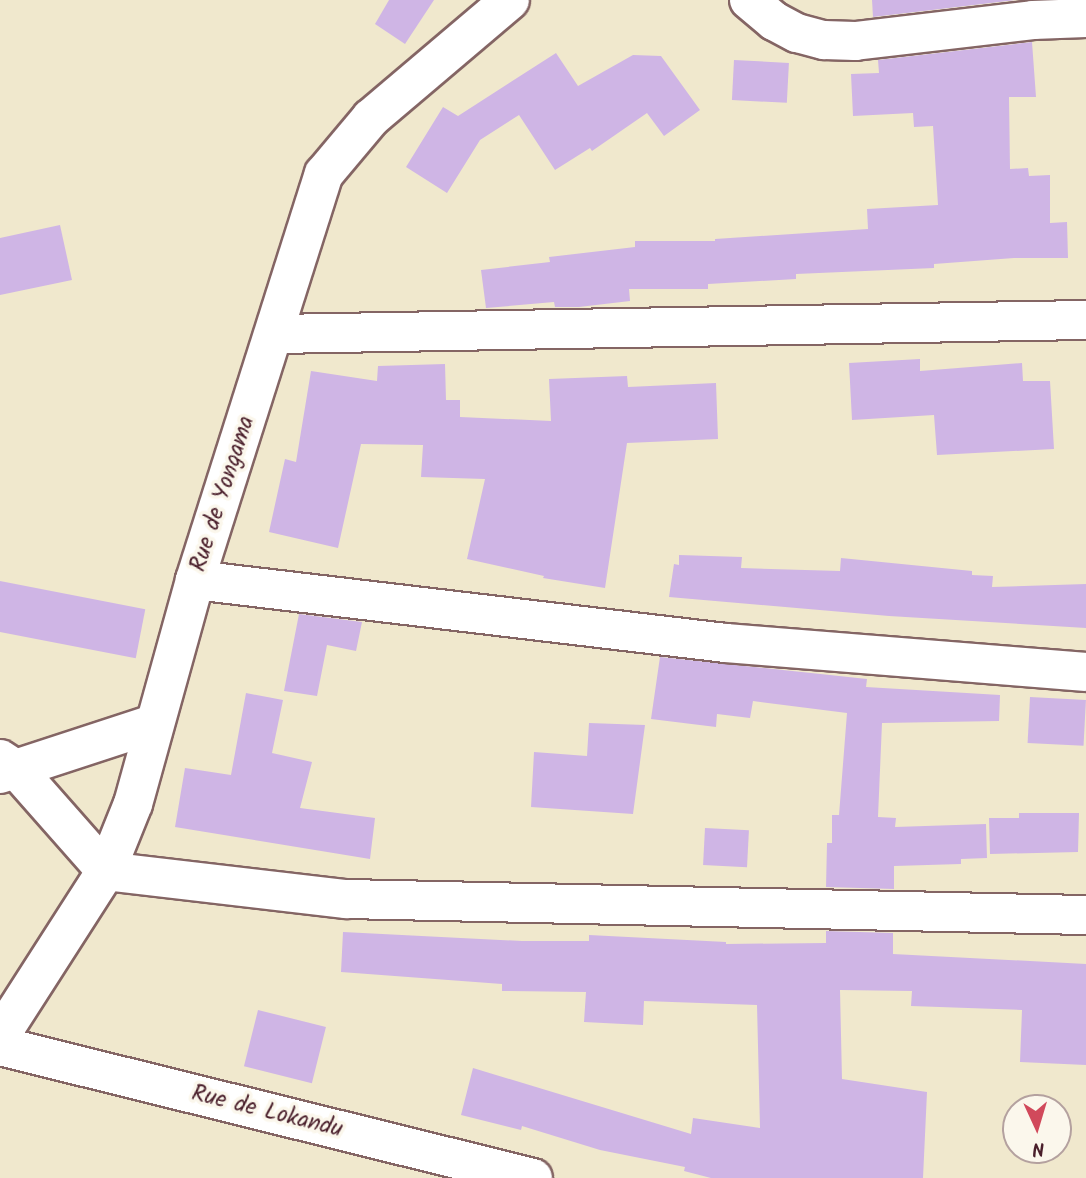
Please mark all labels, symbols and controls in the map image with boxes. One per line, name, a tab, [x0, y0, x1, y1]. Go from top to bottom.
street label: Rue de Yongama	[185, 413, 261, 575]
street label: Rue de Lokandu	[189, 1080, 345, 1144]
north arrow	[1002, 1094, 1072, 1164]
text: N	[1031, 1133, 1045, 1163]

